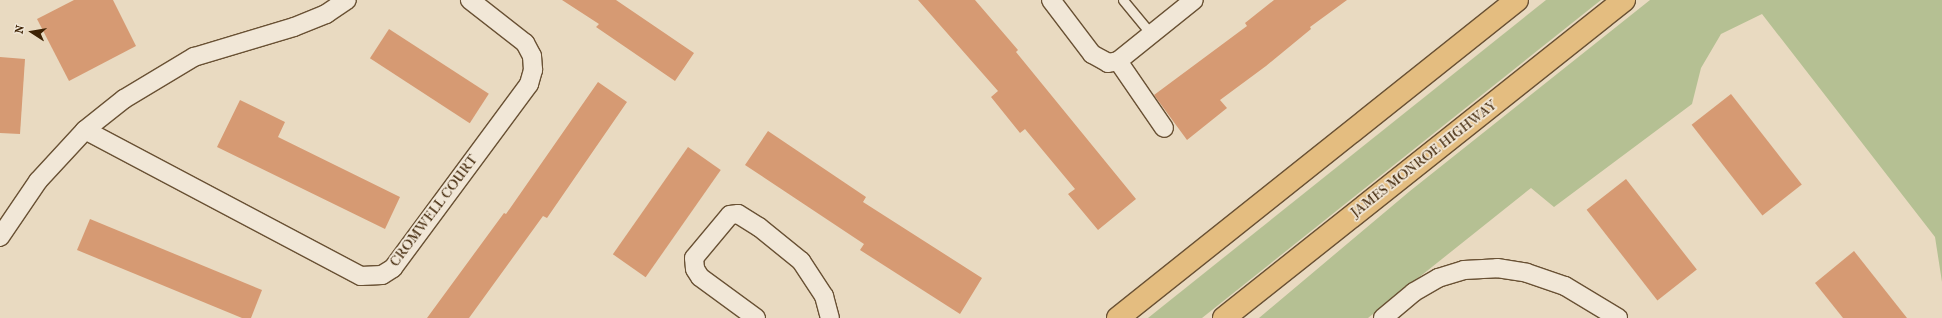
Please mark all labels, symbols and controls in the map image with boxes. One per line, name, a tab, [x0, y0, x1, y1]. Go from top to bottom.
north arrow	[12, 12, 52, 52]
text: N	[13, 24, 27, 35]
street label: JAMES MONROE HIGHWAY	[1348, 97, 1500, 221]
street label: CROMWELL COURT	[387, 152, 481, 270]

